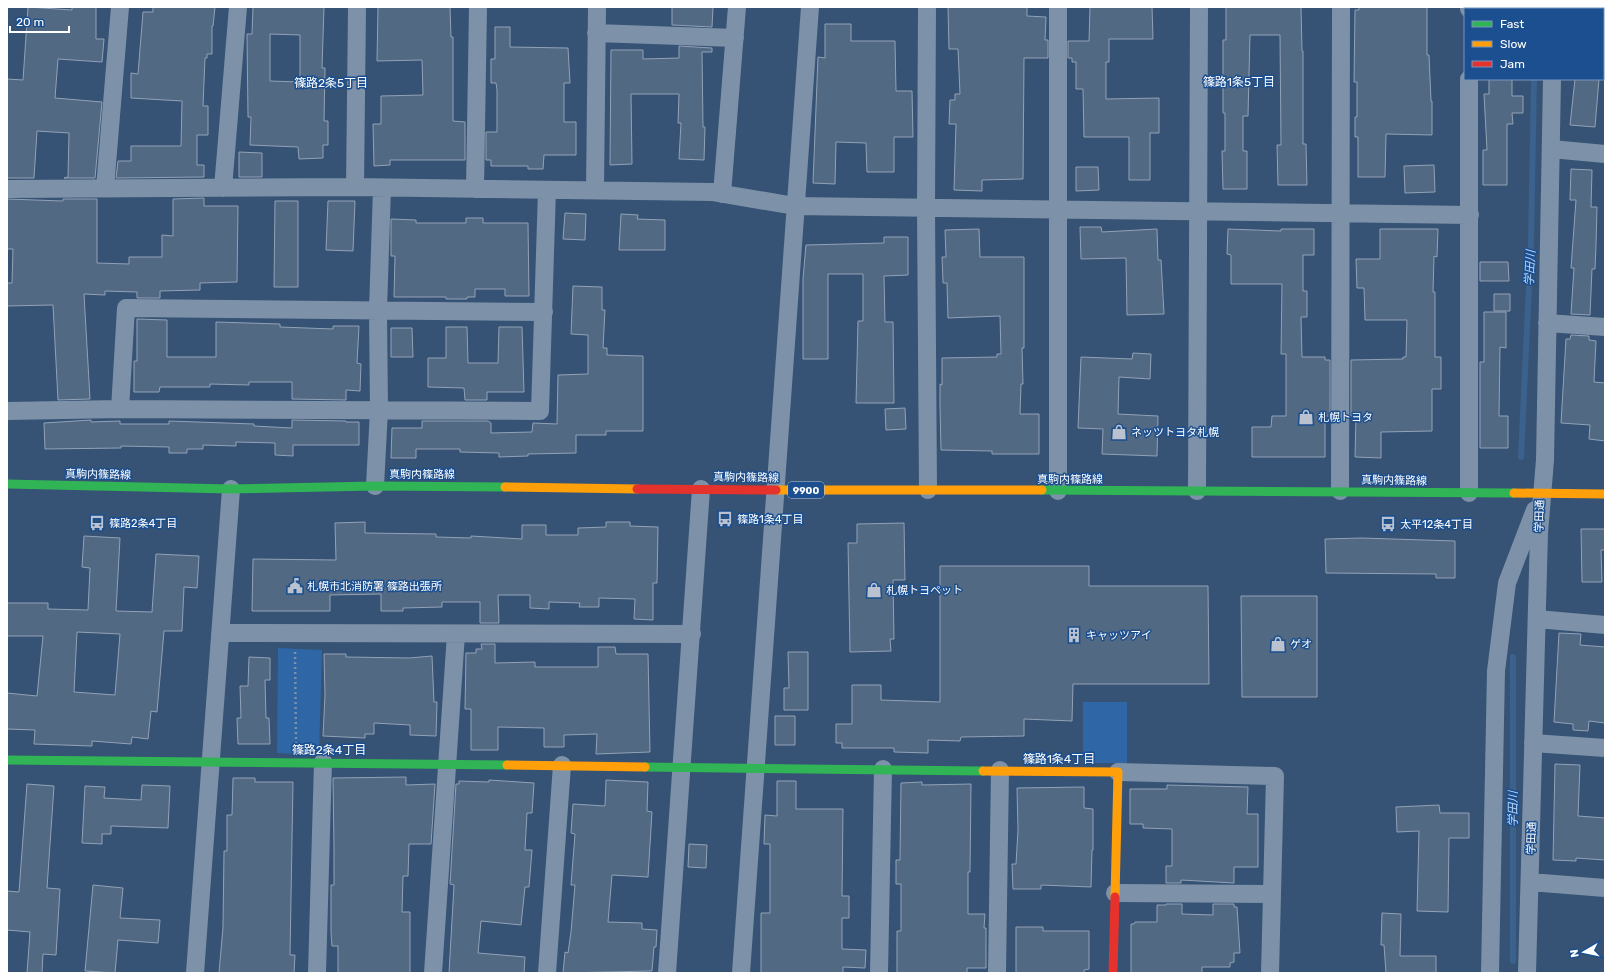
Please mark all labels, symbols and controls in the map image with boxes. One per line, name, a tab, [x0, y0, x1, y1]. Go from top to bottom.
scale bar	[10, 8, 69, 34]
legend	[1464, 8, 1604, 80]
text: 20 m	[16, 15, 44, 29]
text: Fast	[1500, 17, 1524, 31]
text: Slow	[1500, 37, 1527, 51]
text: Jam	[1500, 57, 1525, 71]
district label: 篠路1条5丁目	[1203, 75, 1275, 89]
district label: 篠路2条5丁目	[294, 76, 368, 90]
water label: 学田川	[1522, 248, 1538, 286]
shop icon: 札幌トヨタ	[1297, 408, 1315, 426]
place label: 札幌トヨタ	[1318, 411, 1373, 424]
shop icon: ネッツトヨタ札幌	[1110, 423, 1128, 441]
place label: ネッツトヨタ札幌	[1131, 426, 1219, 439]
street label: 真駒内篠路線	[65, 467, 131, 482]
street label: 真駒内篠路線	[389, 468, 455, 481]
street label: 真駒内篠路線	[713, 470, 779, 485]
street label: 真駒内篠路線	[1037, 473, 1103, 486]
street label: 真駒内篠路線	[1361, 473, 1427, 488]
road number: 9900	[788, 482, 824, 498]
street label: 学田通	[1532, 499, 1547, 533]
bus stop icon: 篠路1条4丁目	[716, 510, 734, 528]
place label: 篠路1条4丁目	[737, 513, 804, 526]
bus stop icon: 篠路2条4丁目	[88, 514, 106, 532]
bus stop icon: 太平12条4丁目	[1379, 515, 1397, 533]
place label: 篠路2条4丁目	[109, 517, 177, 530]
place label: 太平12条4丁目	[1400, 518, 1473, 531]
public building icon: 札幌市北消防署 篠路出張所	[286, 577, 304, 595]
place label: 札幌市北消防署 篠路出張所	[307, 580, 443, 593]
shop icon: 札幌トヨペット	[865, 581, 883, 599]
place label: 札幌トヨペット	[886, 584, 963, 597]
building icon: キャッツアイ	[1065, 626, 1083, 644]
place label: キャッツアイ	[1086, 629, 1151, 642]
shop icon: ゲオ	[1269, 635, 1287, 653]
place label: ゲオ	[1290, 638, 1312, 651]
district label: 篠路2条4丁目	[292, 743, 366, 757]
district label: 篠路1条4丁目	[1023, 752, 1095, 766]
water label: 学田川	[1506, 789, 1520, 827]
street label: 学田通	[1524, 821, 1539, 855]
north arrow	[1564, 932, 1604, 972]
text: N	[1568, 948, 1582, 958]

